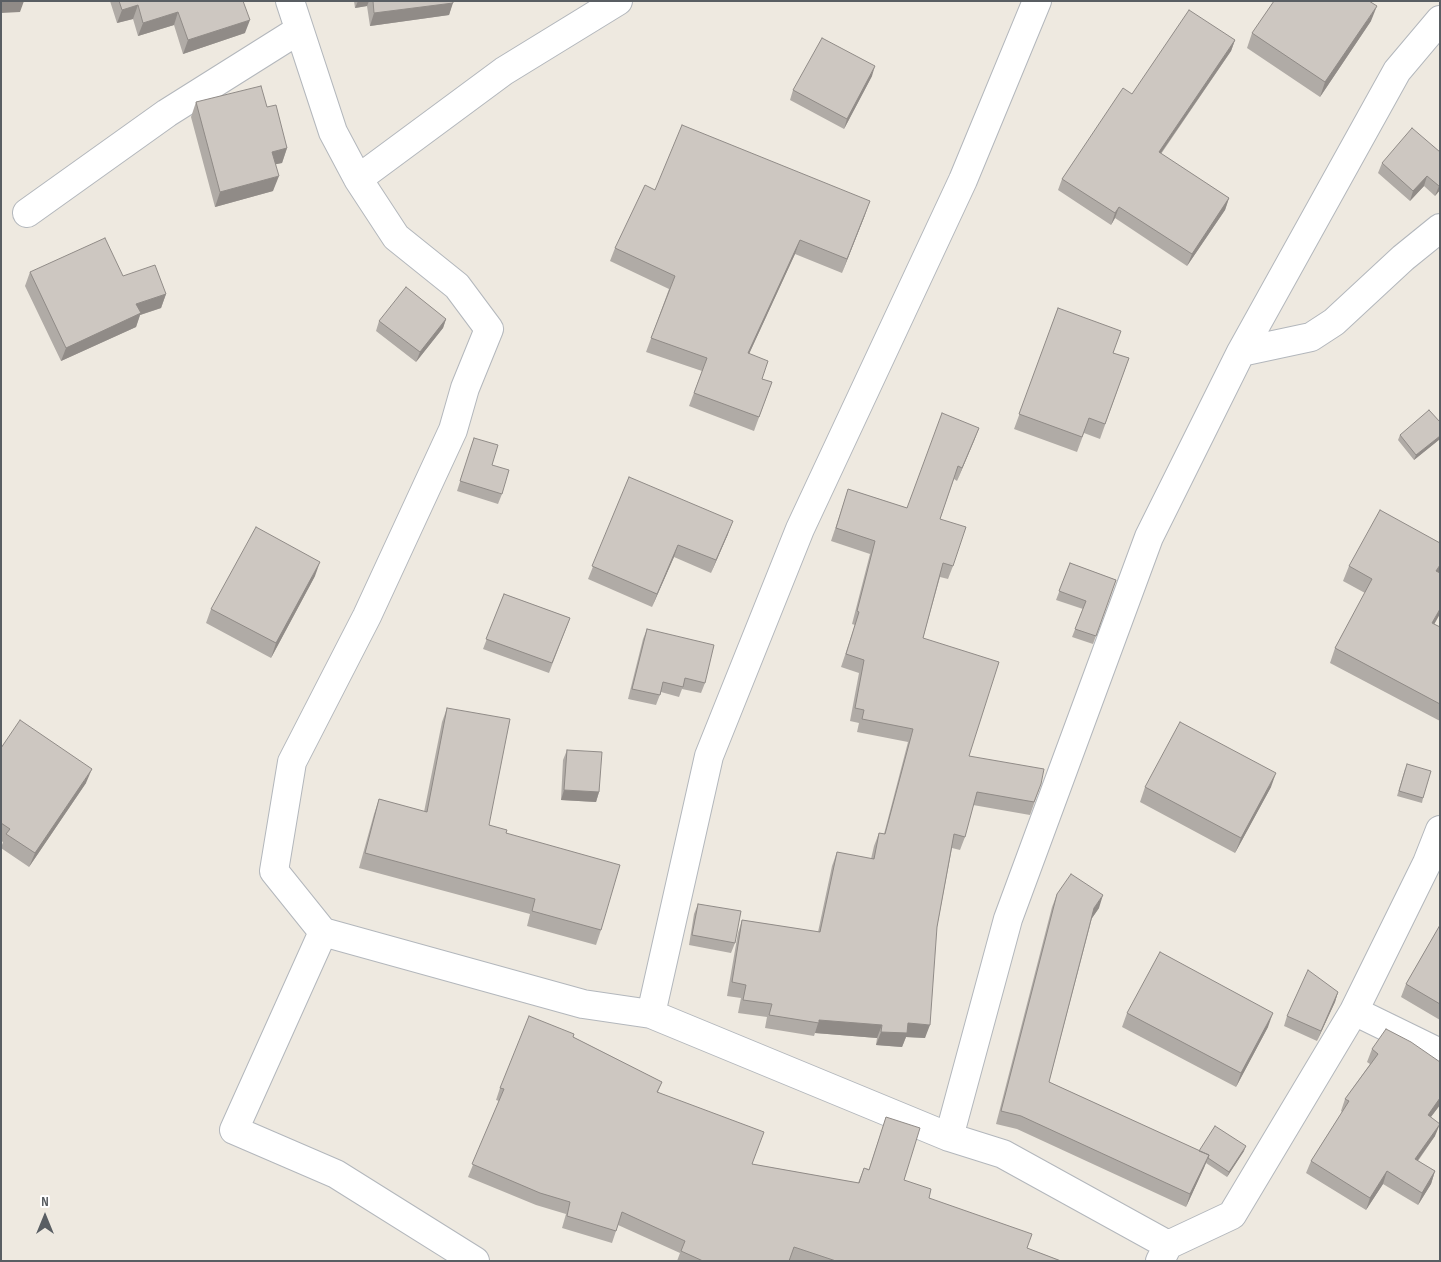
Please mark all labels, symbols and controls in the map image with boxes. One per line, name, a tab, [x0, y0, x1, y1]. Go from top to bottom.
north arrow	[20, 1192, 70, 1242]
text: N	[41, 1193, 49, 1210]

